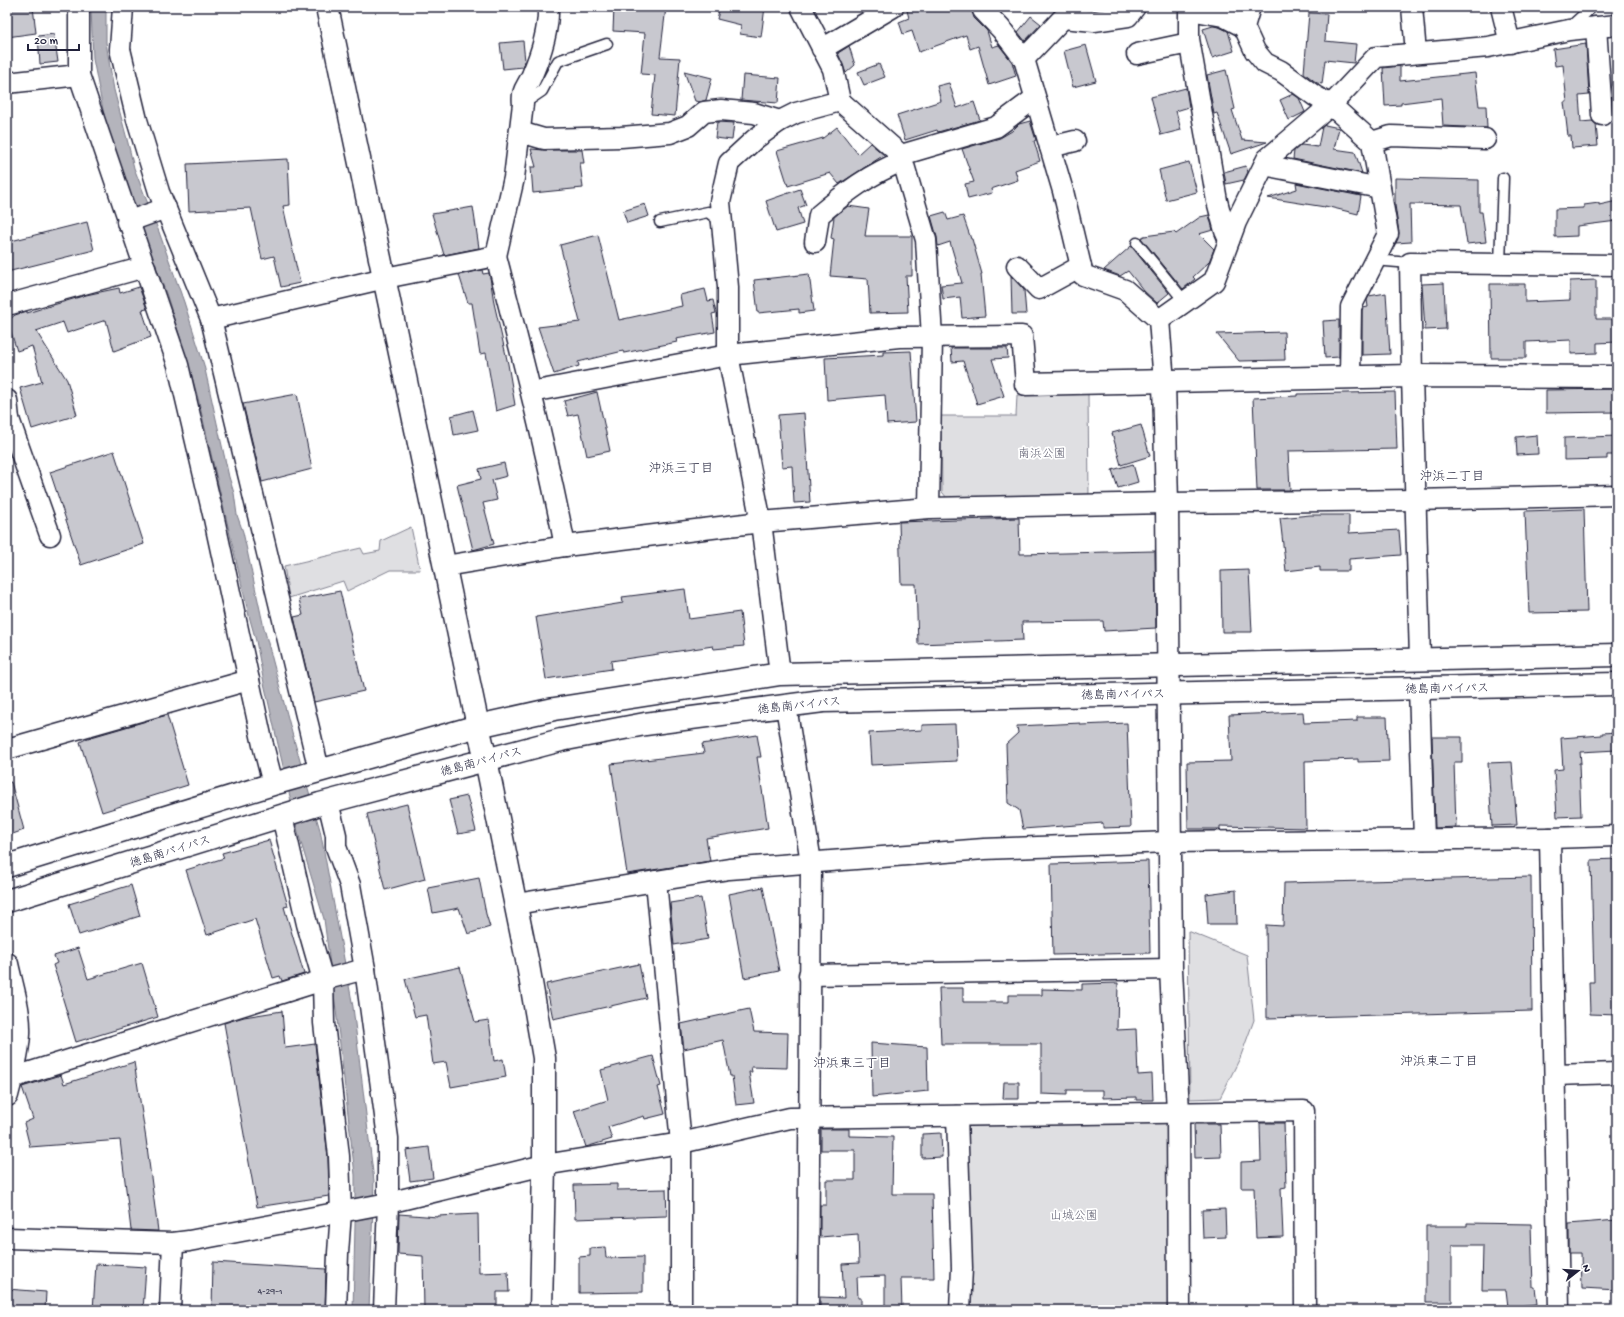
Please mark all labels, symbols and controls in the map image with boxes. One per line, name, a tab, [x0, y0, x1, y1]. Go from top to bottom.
scale bar	[28, 26, 79, 52]
text: 20 m	[34, 35, 59, 49]
park label: 南浜公園	[1018, 447, 1066, 462]
district label: 沖浜三丁目	[648, 462, 714, 477]
district label: 沖浜二丁目	[1419, 470, 1485, 485]
street label: 徳島南バイパス	[1405, 681, 1489, 698]
street label: 徳島南バイパス	[1081, 687, 1165, 704]
street label: 徳島南バイパス	[757, 695, 842, 718]
street label: 徳島南バイパス	[439, 744, 524, 781]
street label: 徳島南バイパス	[128, 833, 213, 872]
district label: 沖浜東二丁目	[1400, 1055, 1478, 1070]
district label: 沖浜東三丁目	[813, 1057, 891, 1072]
park label: 山城公園	[1050, 1209, 1098, 1224]
north arrow	[1558, 1251, 1598, 1291]
text: N	[1579, 1263, 1592, 1274]
house number: 4-29-1	[258, 1286, 282, 1298]

